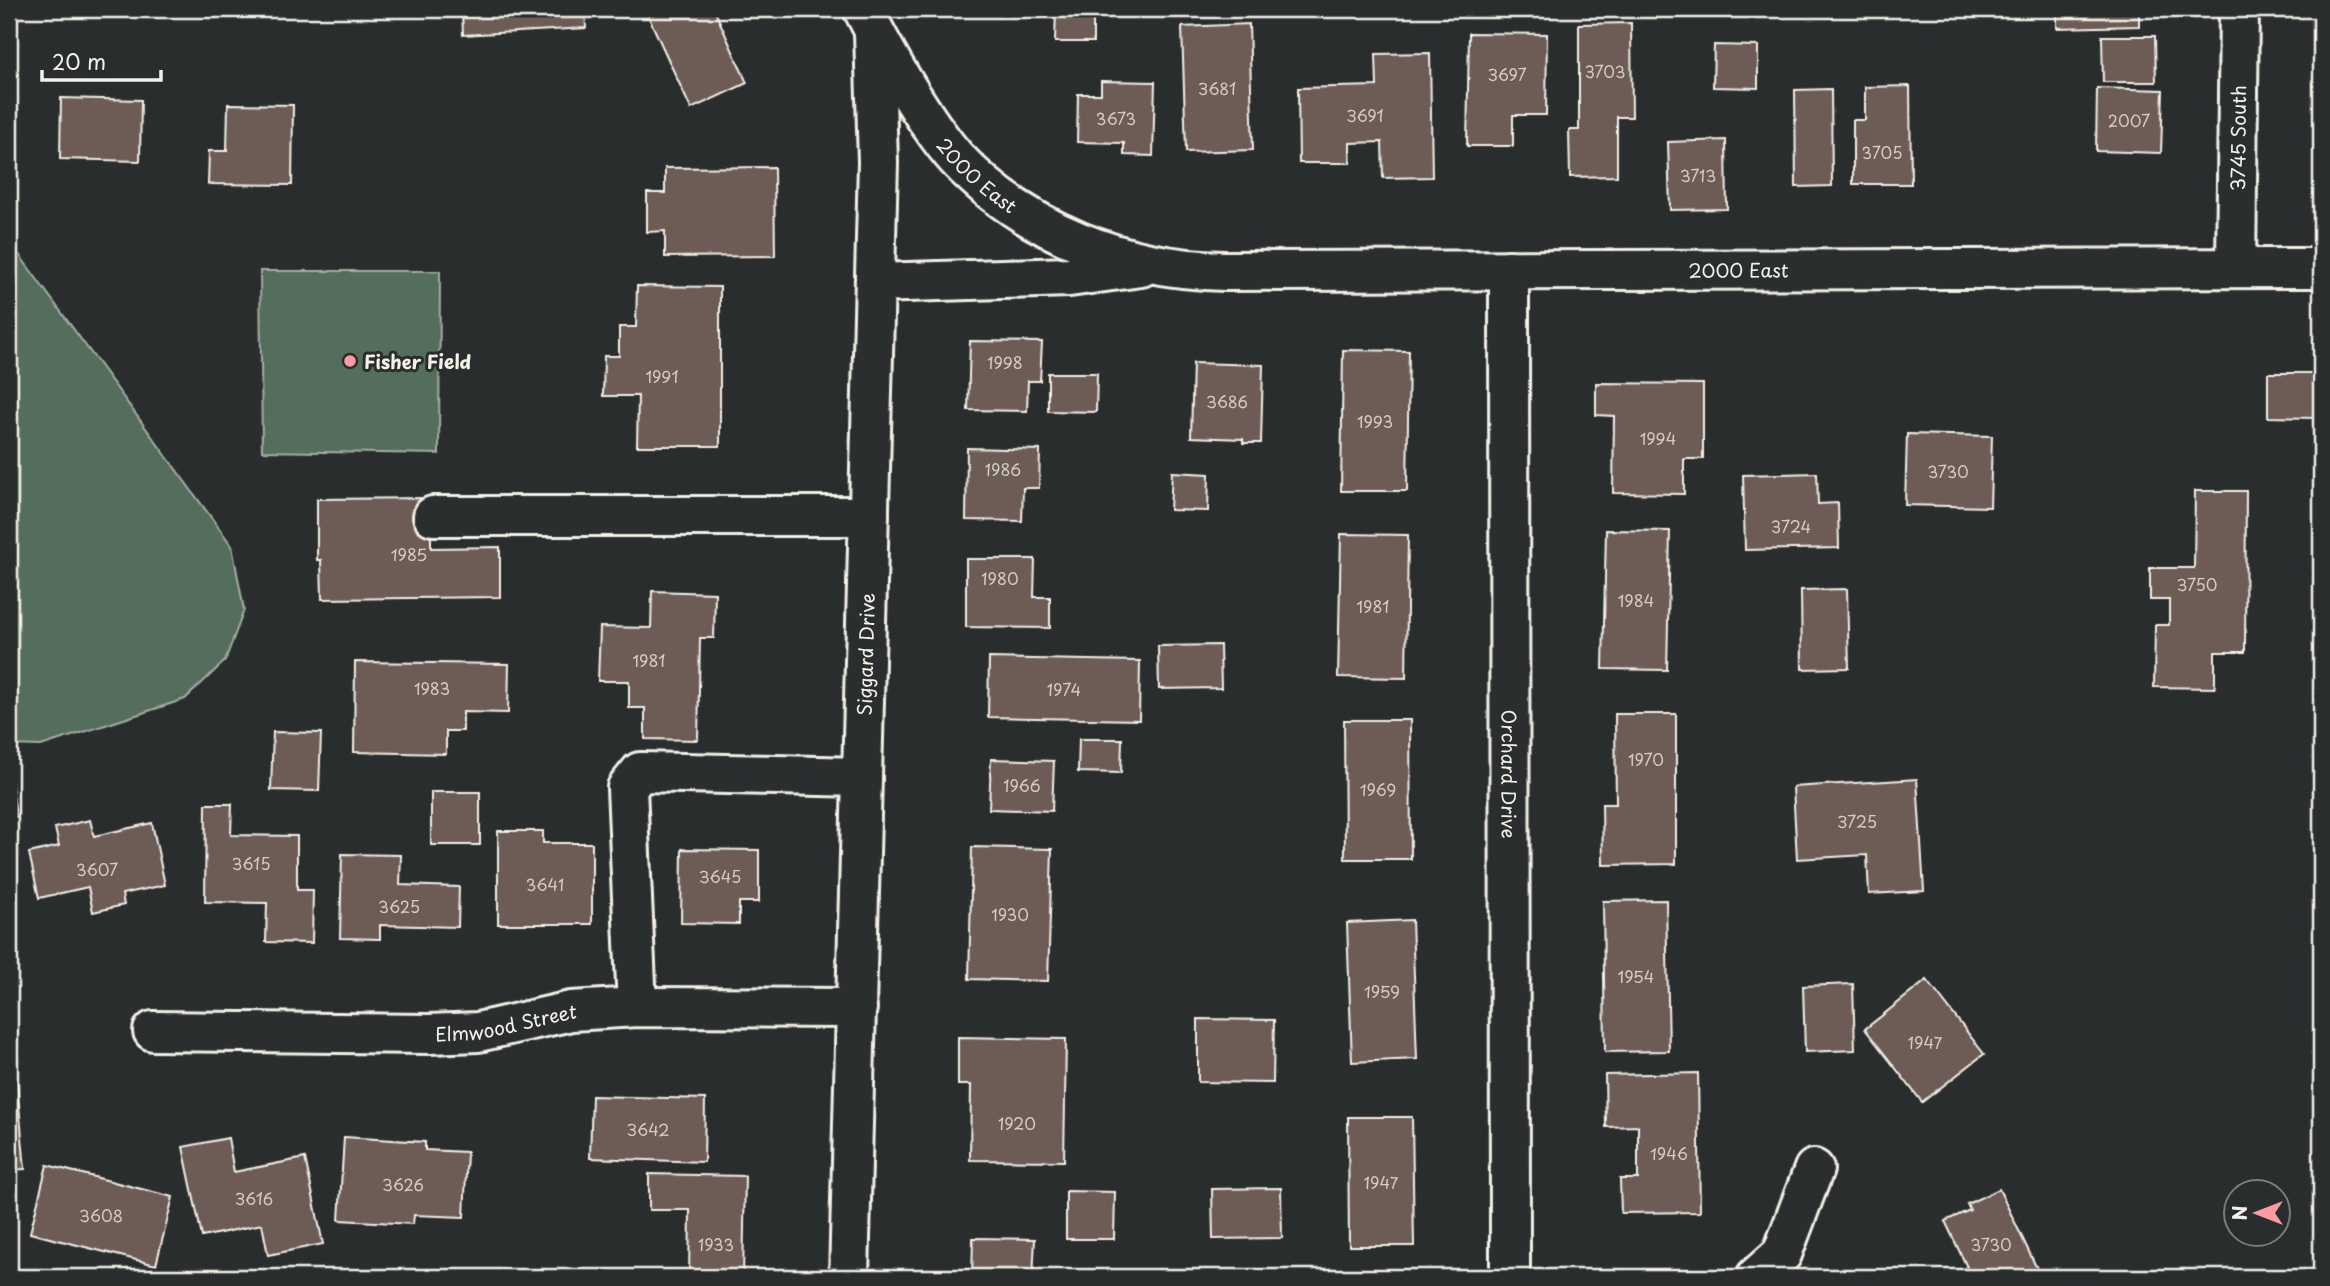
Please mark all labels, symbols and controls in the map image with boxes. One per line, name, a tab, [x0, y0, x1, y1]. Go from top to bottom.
scale bar	[42, 38, 161, 82]
text: 20 m	[52, 45, 106, 77]
house number: 3703	[1584, 59, 1626, 83]
house number: 3697	[1487, 62, 1527, 86]
house number: 3681	[1198, 76, 1236, 100]
street label: 3745 South	[2223, 85, 2252, 191]
house number: 3691	[1346, 103, 1384, 127]
house number: 3673	[1096, 106, 1136, 130]
house number: 2007	[2108, 108, 2150, 132]
street label: 2000 East	[930, 131, 1023, 220]
house number: 3705	[1862, 140, 1902, 164]
house number: 3713	[1680, 163, 1716, 187]
street label: 2000 East	[1688, 255, 1789, 284]
place label: Fisher Field	[364, 347, 472, 375]
house number: 1998	[987, 350, 1023, 374]
marker: Fisher Field	[342, 353, 358, 369]
house number: 1991	[645, 364, 679, 388]
house number: 3686	[1206, 389, 1248, 413]
house number: 1993	[1357, 409, 1393, 433]
house number: 1994	[1640, 426, 1676, 450]
house number: 1986	[985, 457, 1021, 481]
house number: 3730	[1927, 459, 1969, 483]
house number: 3724	[1771, 514, 1811, 538]
house number: 1985	[391, 542, 427, 566]
house number: 1980	[981, 566, 1019, 590]
house number: 3750	[2177, 572, 2217, 596]
house number: 1984	[1618, 588, 1654, 612]
street label: Siggard Drive	[850, 593, 881, 716]
house number: 1981	[1357, 594, 1389, 618]
house number: 1981	[633, 648, 665, 672]
house number: 1983	[414, 676, 450, 700]
house number: 1974	[1047, 677, 1081, 701]
street label: Orchard Drive	[1495, 709, 1524, 839]
house number: 1970	[1628, 747, 1664, 771]
house number: 1966	[1003, 773, 1041, 797]
house number: 1969	[1360, 777, 1396, 801]
house number: 3725	[1837, 809, 1877, 833]
house number: 3615	[232, 851, 271, 875]
house number: 3607	[76, 857, 118, 881]
house number: 3645	[699, 864, 741, 888]
house number: 3641	[526, 872, 564, 896]
house number: 3625	[378, 894, 420, 918]
house number: 1930	[991, 902, 1029, 926]
house number: 1954	[1618, 964, 1654, 988]
house number: 1959	[1364, 979, 1400, 1003]
street label: Elmwood Street	[435, 997, 578, 1048]
house number: 1947	[1908, 1030, 1943, 1054]
house number: 1920	[998, 1111, 1036, 1135]
house number: 3642	[627, 1117, 669, 1141]
house number: 1946	[1650, 1141, 1688, 1165]
house number: 1947	[1364, 1170, 1399, 1194]
house number: 3626	[382, 1172, 424, 1196]
north arrow	[2222, 1178, 2292, 1248]
house number: 3616	[235, 1186, 273, 1210]
house number: 3608	[79, 1203, 123, 1227]
text: N	[2225, 1205, 2253, 1221]
house number: 1933	[698, 1232, 734, 1256]
house number: 3730	[1970, 1232, 2012, 1256]

